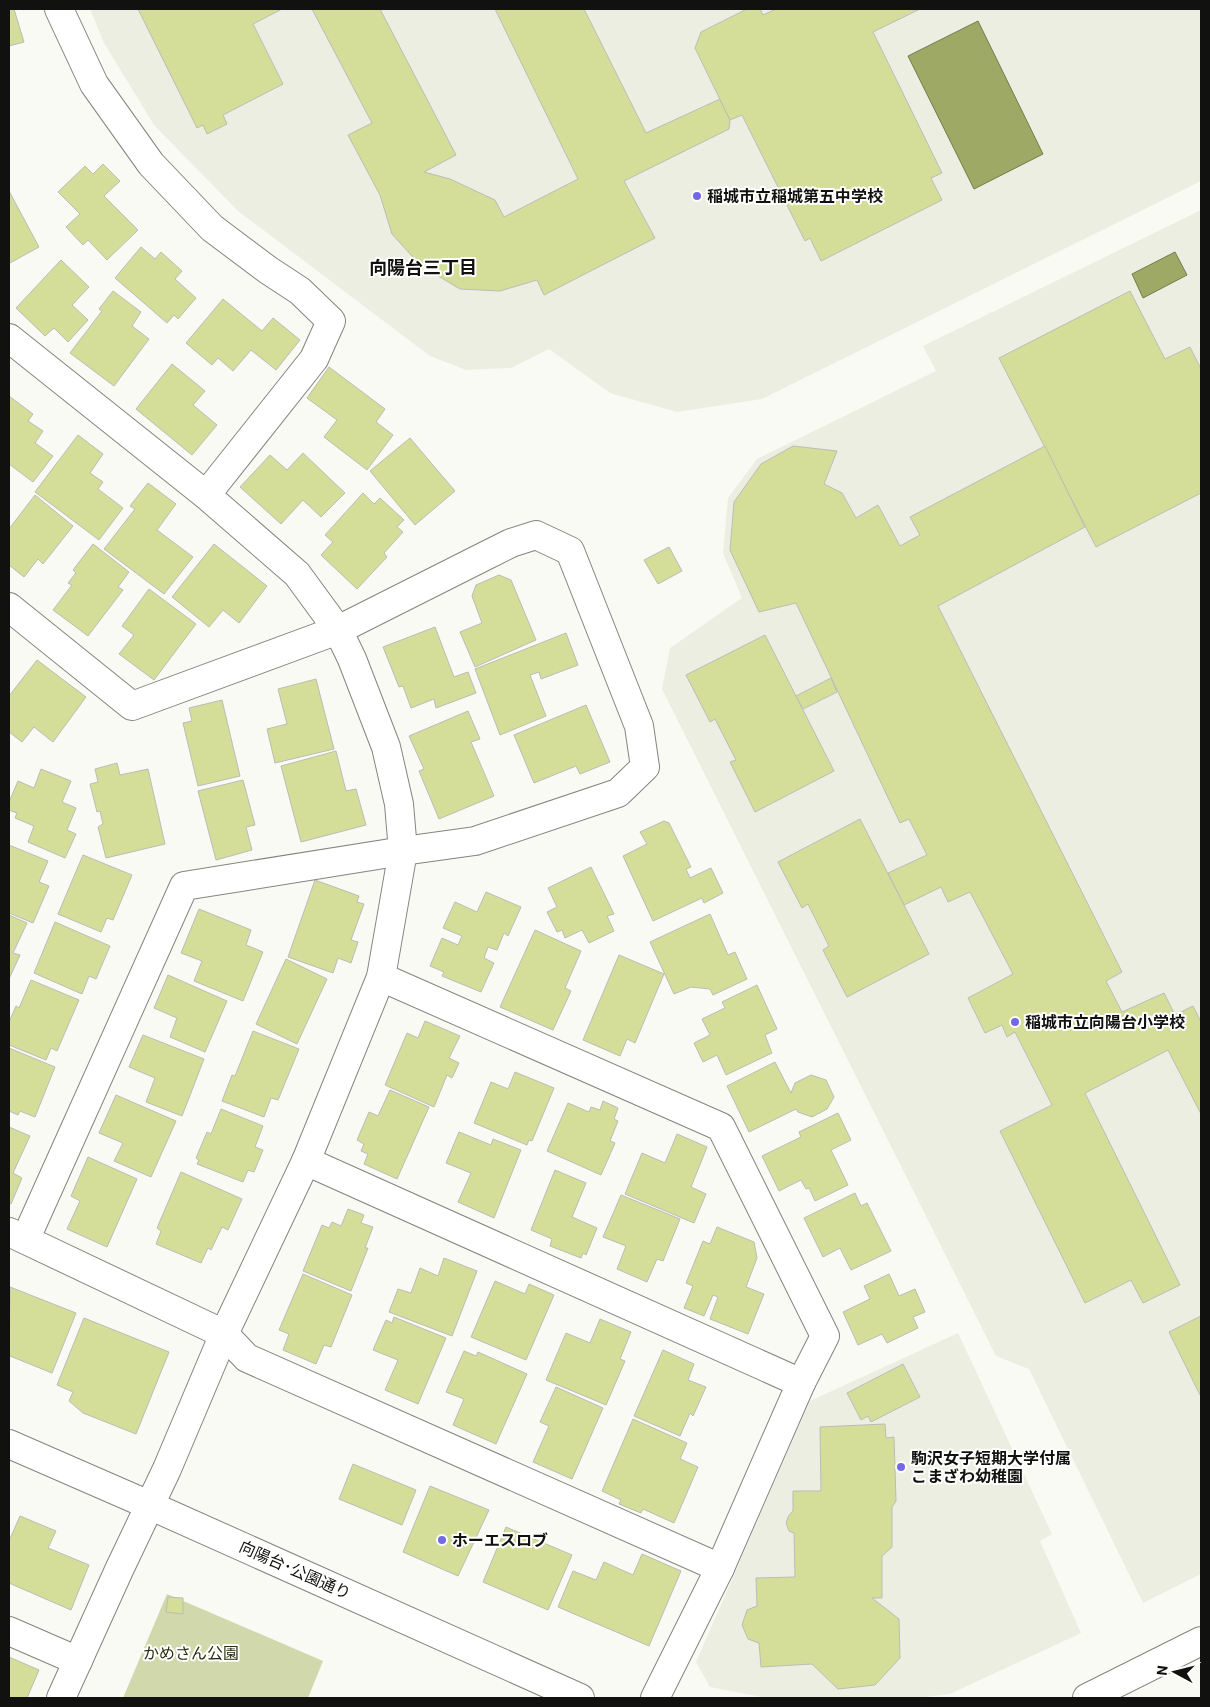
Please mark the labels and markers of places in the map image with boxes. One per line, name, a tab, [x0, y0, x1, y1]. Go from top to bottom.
place label: 稲城市立稲城第五中学校	[707, 187, 883, 206]
marker: 稲城市立稲城第五中学校	[691, 190, 703, 202]
place label: 稲城市立向陽台小学校	[1025, 1013, 1185, 1032]
marker: 稲城市立向陽台小学校	[1009, 1016, 1021, 1028]
place label: 駒沢女子短期大学付属 こまざわ幼稚園	[911, 1449, 1071, 1486]
marker: 駒沢女子短期大学付属 こまざわ幼稚園	[895, 1461, 907, 1473]
place label: ホーエスロブ	[452, 1531, 548, 1550]
marker: ホーエスロブ	[436, 1534, 448, 1546]

